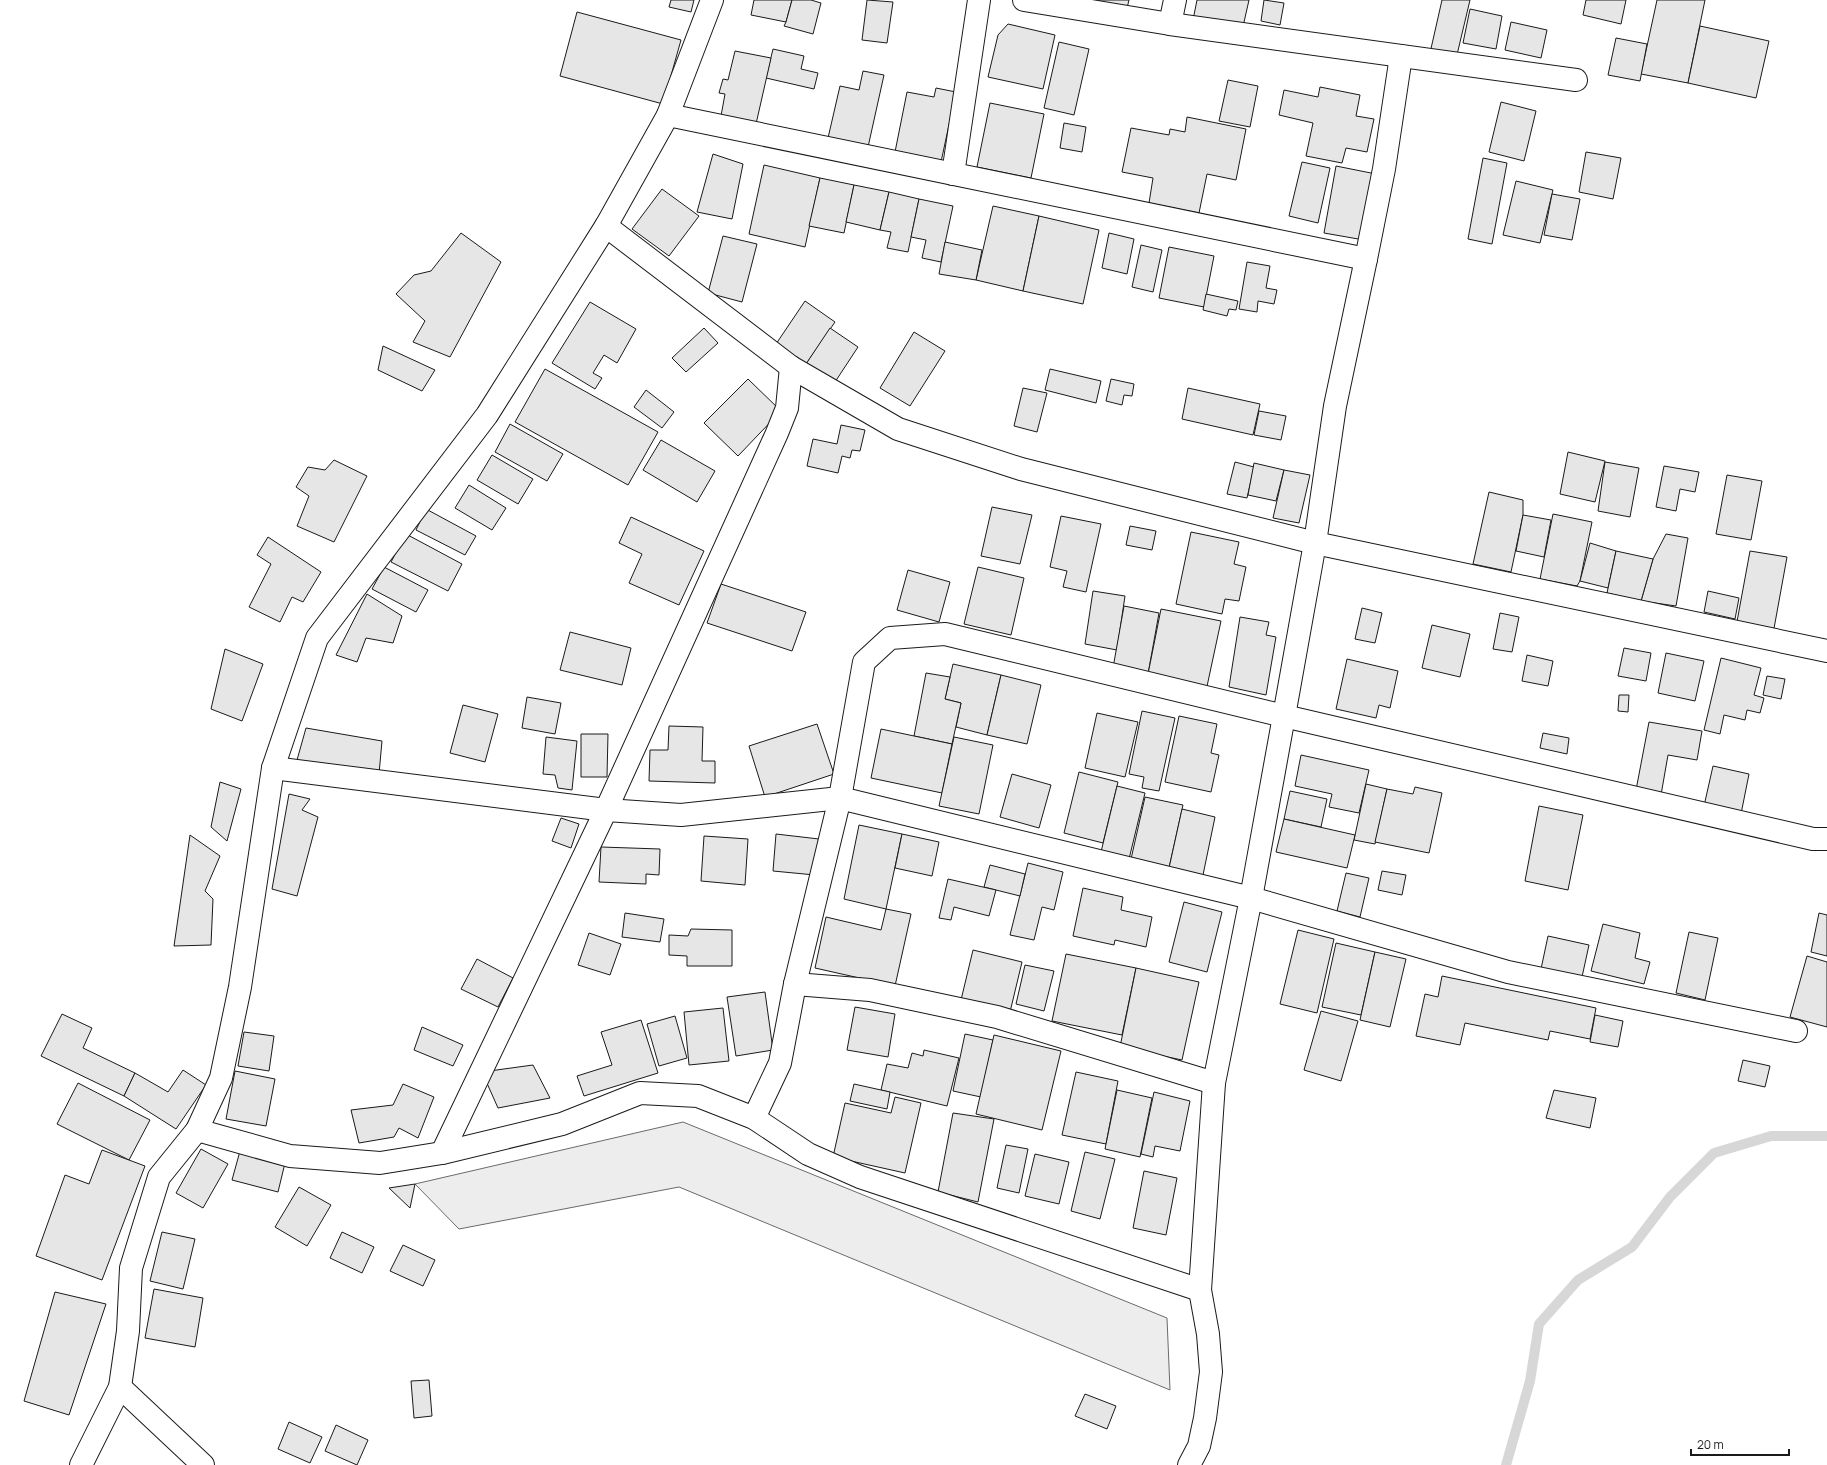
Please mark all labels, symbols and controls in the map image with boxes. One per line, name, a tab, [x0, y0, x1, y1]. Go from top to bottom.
scale bar	[1691, 1431, 1789, 1457]
text: 20 m	[1697, 1436, 1724, 1453]

